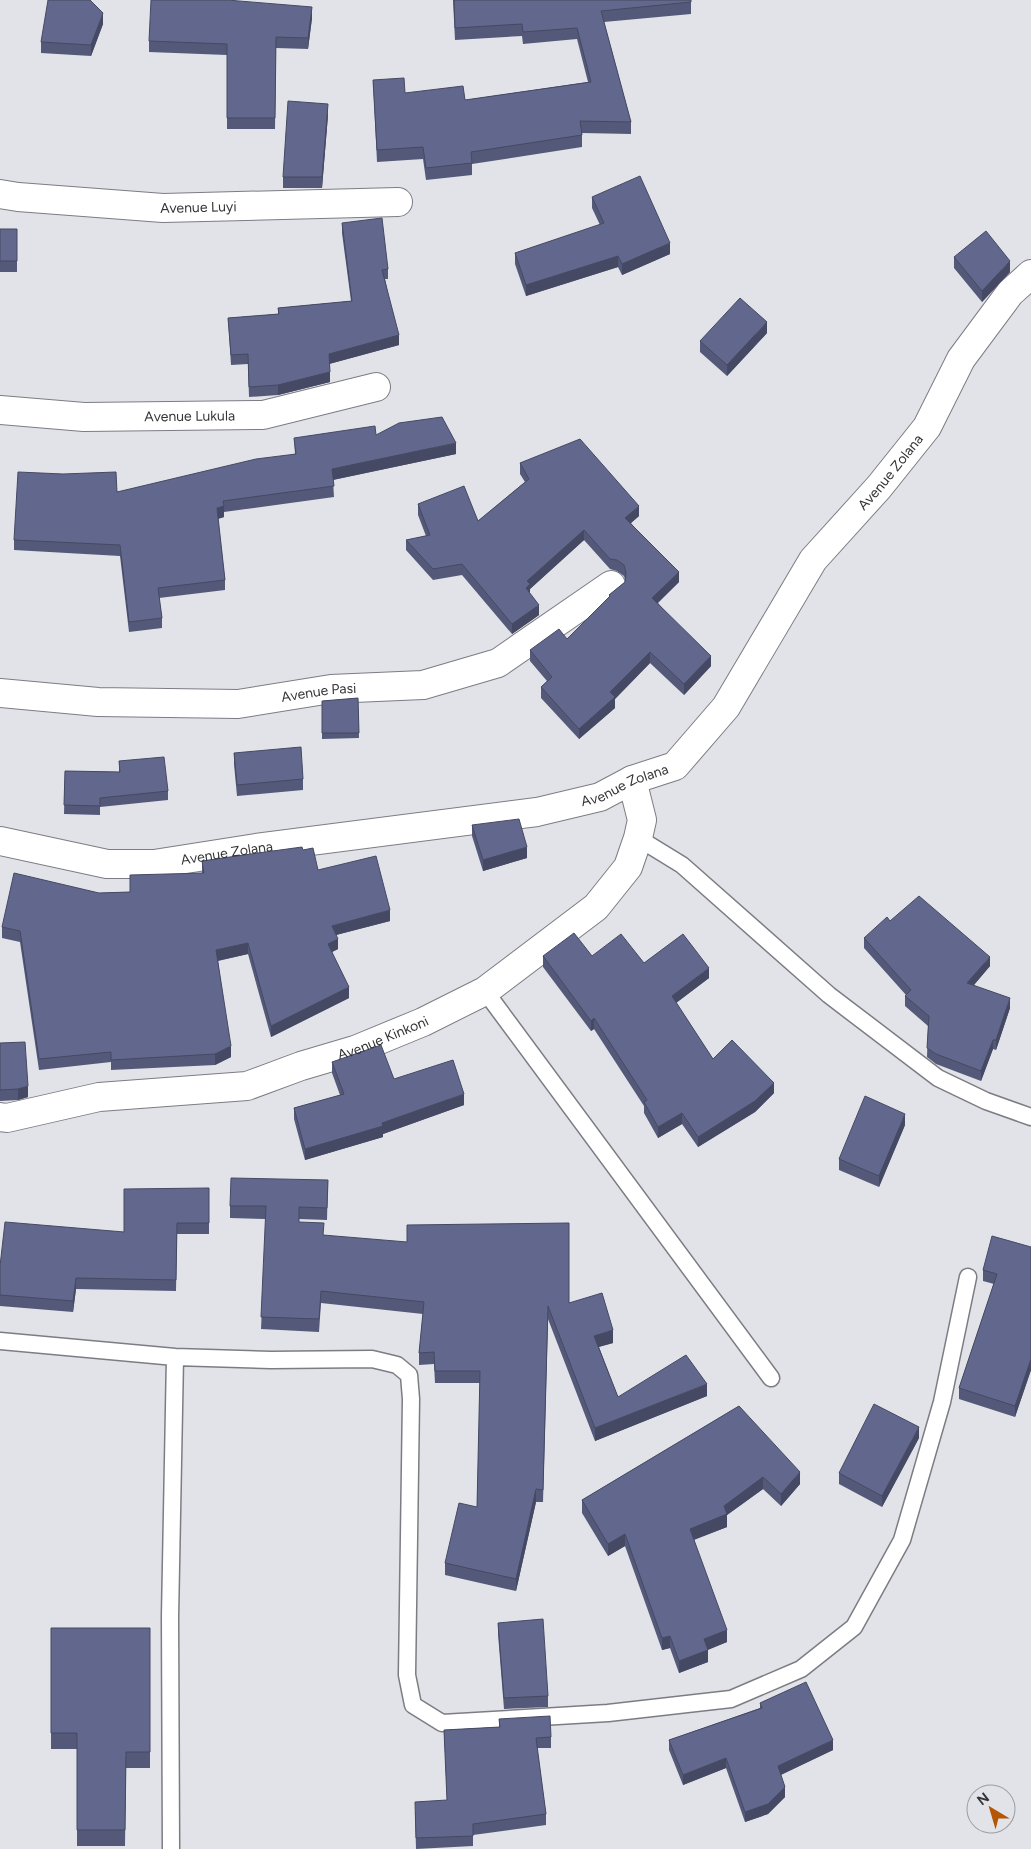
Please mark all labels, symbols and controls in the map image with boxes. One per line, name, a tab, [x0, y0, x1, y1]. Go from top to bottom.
street label: Avenue Luyi	[160, 198, 237, 217]
street label: Avenue Lukula	[144, 407, 235, 425]
street label: Avenue Zolana	[854, 431, 926, 513]
street label: Avenue Pasi	[280, 679, 357, 705]
street label: Avenue Zolana	[579, 760, 670, 810]
street label: Avenue Zolana	[179, 837, 274, 868]
street label: Avenue Kinkoni	[335, 1012, 431, 1063]
north arrow	[966, 1784, 1016, 1834]
text: N	[974, 1789, 993, 1809]

